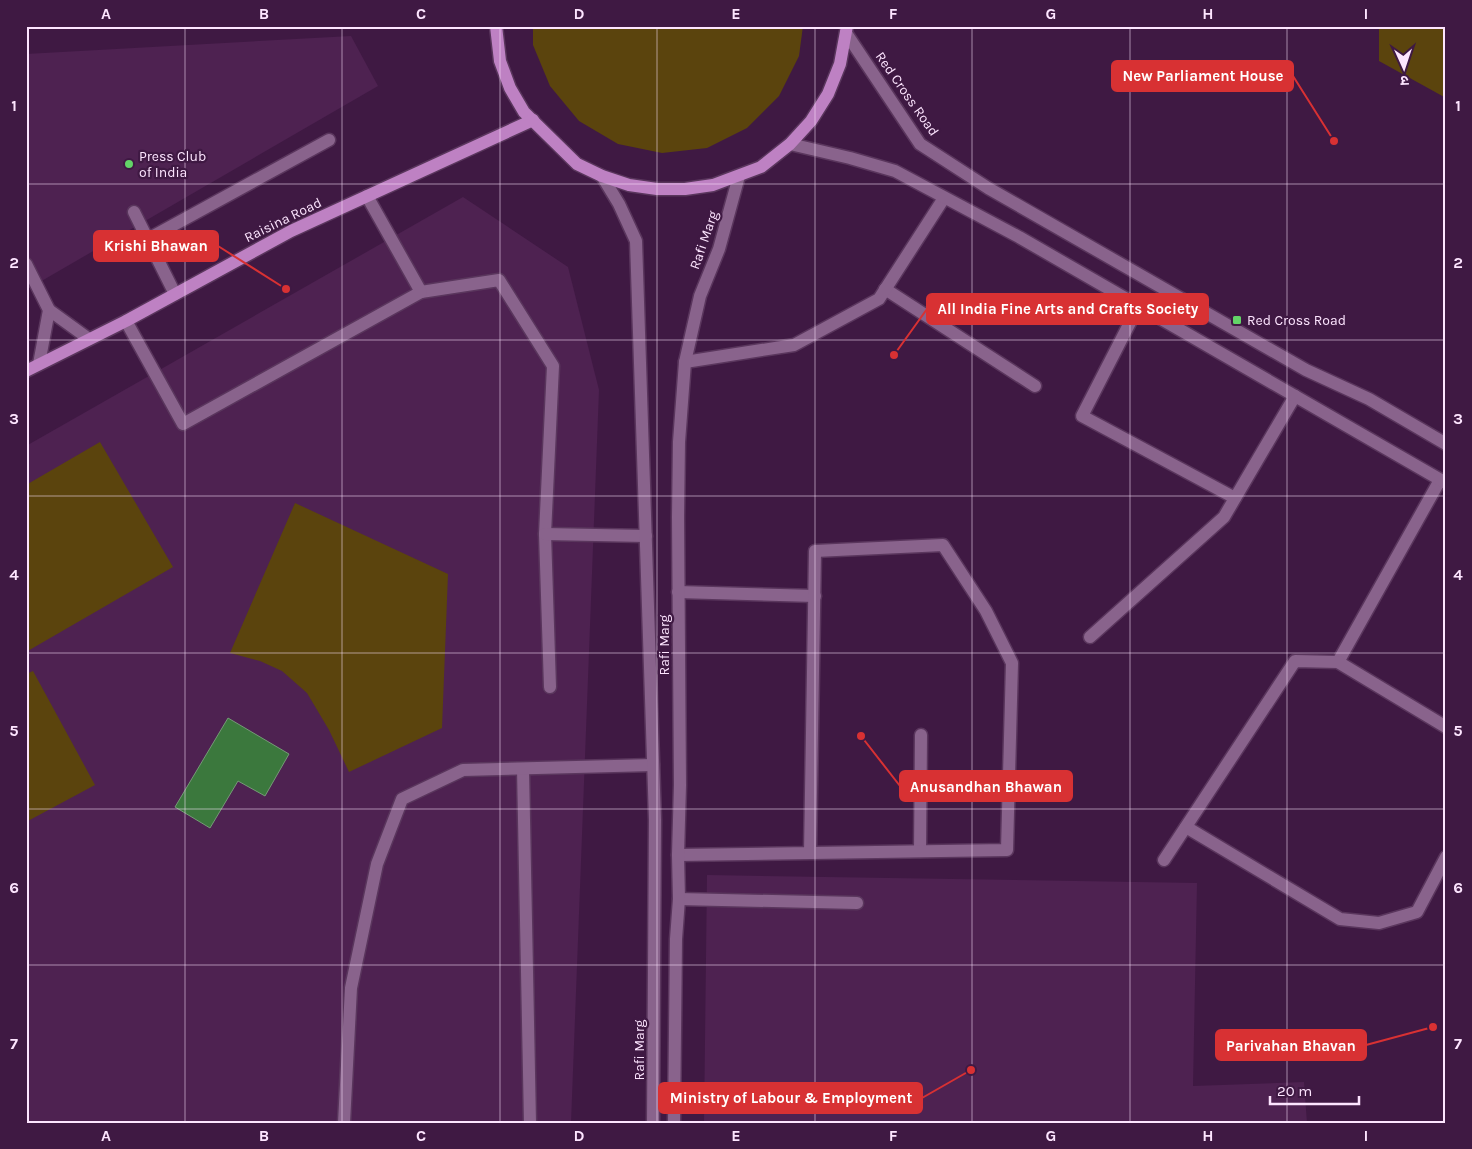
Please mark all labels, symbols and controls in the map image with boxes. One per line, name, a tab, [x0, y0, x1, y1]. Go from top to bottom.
text: A	[101, 4, 111, 23]
text: B	[259, 4, 269, 23]
text: C	[416, 4, 426, 23]
text: D	[574, 4, 585, 23]
text: E	[731, 4, 741, 23]
text: F	[889, 4, 898, 23]
text: G	[1046, 4, 1056, 23]
text: H	[1202, 4, 1214, 23]
text: I	[1364, 4, 1368, 23]
north arrow	[1380, 42, 1430, 92]
street label: Red Cross Road	[872, 49, 942, 139]
callout: New Parliament House	[1112, 61, 1293, 91]
text: New Parliament House	[1122, 67, 1284, 85]
text: उ	[1399, 72, 1409, 89]
text: 1	[11, 96, 17, 115]
text: 1	[1455, 96, 1461, 115]
place label: Press Club of India	[139, 148, 206, 181]
marker: Press Club of India	[123, 158, 135, 170]
street label: Raisina Road	[242, 194, 324, 246]
street label: Rafi Marg	[686, 208, 722, 272]
callout: Krishi Bhawan	[94, 231, 218, 261]
text: Krishi Bhawan	[104, 237, 208, 255]
text: 2	[9, 253, 19, 272]
text: 2	[1453, 253, 1463, 272]
callout: All India Fine Arts and Crafts Society	[927, 294, 1208, 324]
text: All India Fine Arts and Crafts Society	[938, 300, 1199, 318]
place label: Red Cross Road	[1247, 312, 1346, 329]
marker: Red Cross Road	[1231, 314, 1243, 326]
text: 3	[9, 409, 19, 428]
text: 3	[1453, 409, 1463, 428]
text: 4	[9, 565, 19, 584]
text: 4	[1453, 565, 1463, 584]
street label: Rafi Marg	[656, 614, 673, 675]
text: 5	[9, 721, 19, 740]
text: 5	[1453, 721, 1463, 740]
callout: Anusandhan Bhawan	[900, 771, 1072, 801]
text: Anusandhan Bhawan	[910, 778, 1062, 796]
text: 6	[9, 878, 19, 897]
text: 6	[1453, 878, 1463, 897]
street label: Rafi Marg	[631, 1019, 648, 1080]
callout: Parivahan Bhavan	[1216, 1030, 1366, 1060]
text: 7	[10, 1034, 18, 1053]
text: 7	[1454, 1034, 1462, 1053]
text: Parivahan Bhavan	[1226, 1037, 1356, 1055]
scale bar	[1270, 1074, 1358, 1106]
text: 20 m	[1277, 1082, 1312, 1100]
callout: Ministry of Labour & Employment	[659, 1083, 922, 1113]
text: Ministry of Labour & Employment	[670, 1089, 912, 1107]
text: A	[101, 1126, 111, 1145]
text: B	[259, 1126, 269, 1145]
text: C	[416, 1126, 426, 1145]
text: D	[574, 1126, 585, 1145]
text: E	[731, 1126, 741, 1145]
text: F	[889, 1126, 898, 1145]
text: G	[1046, 1126, 1056, 1145]
text: H	[1202, 1126, 1214, 1145]
text: I	[1364, 1126, 1368, 1145]

